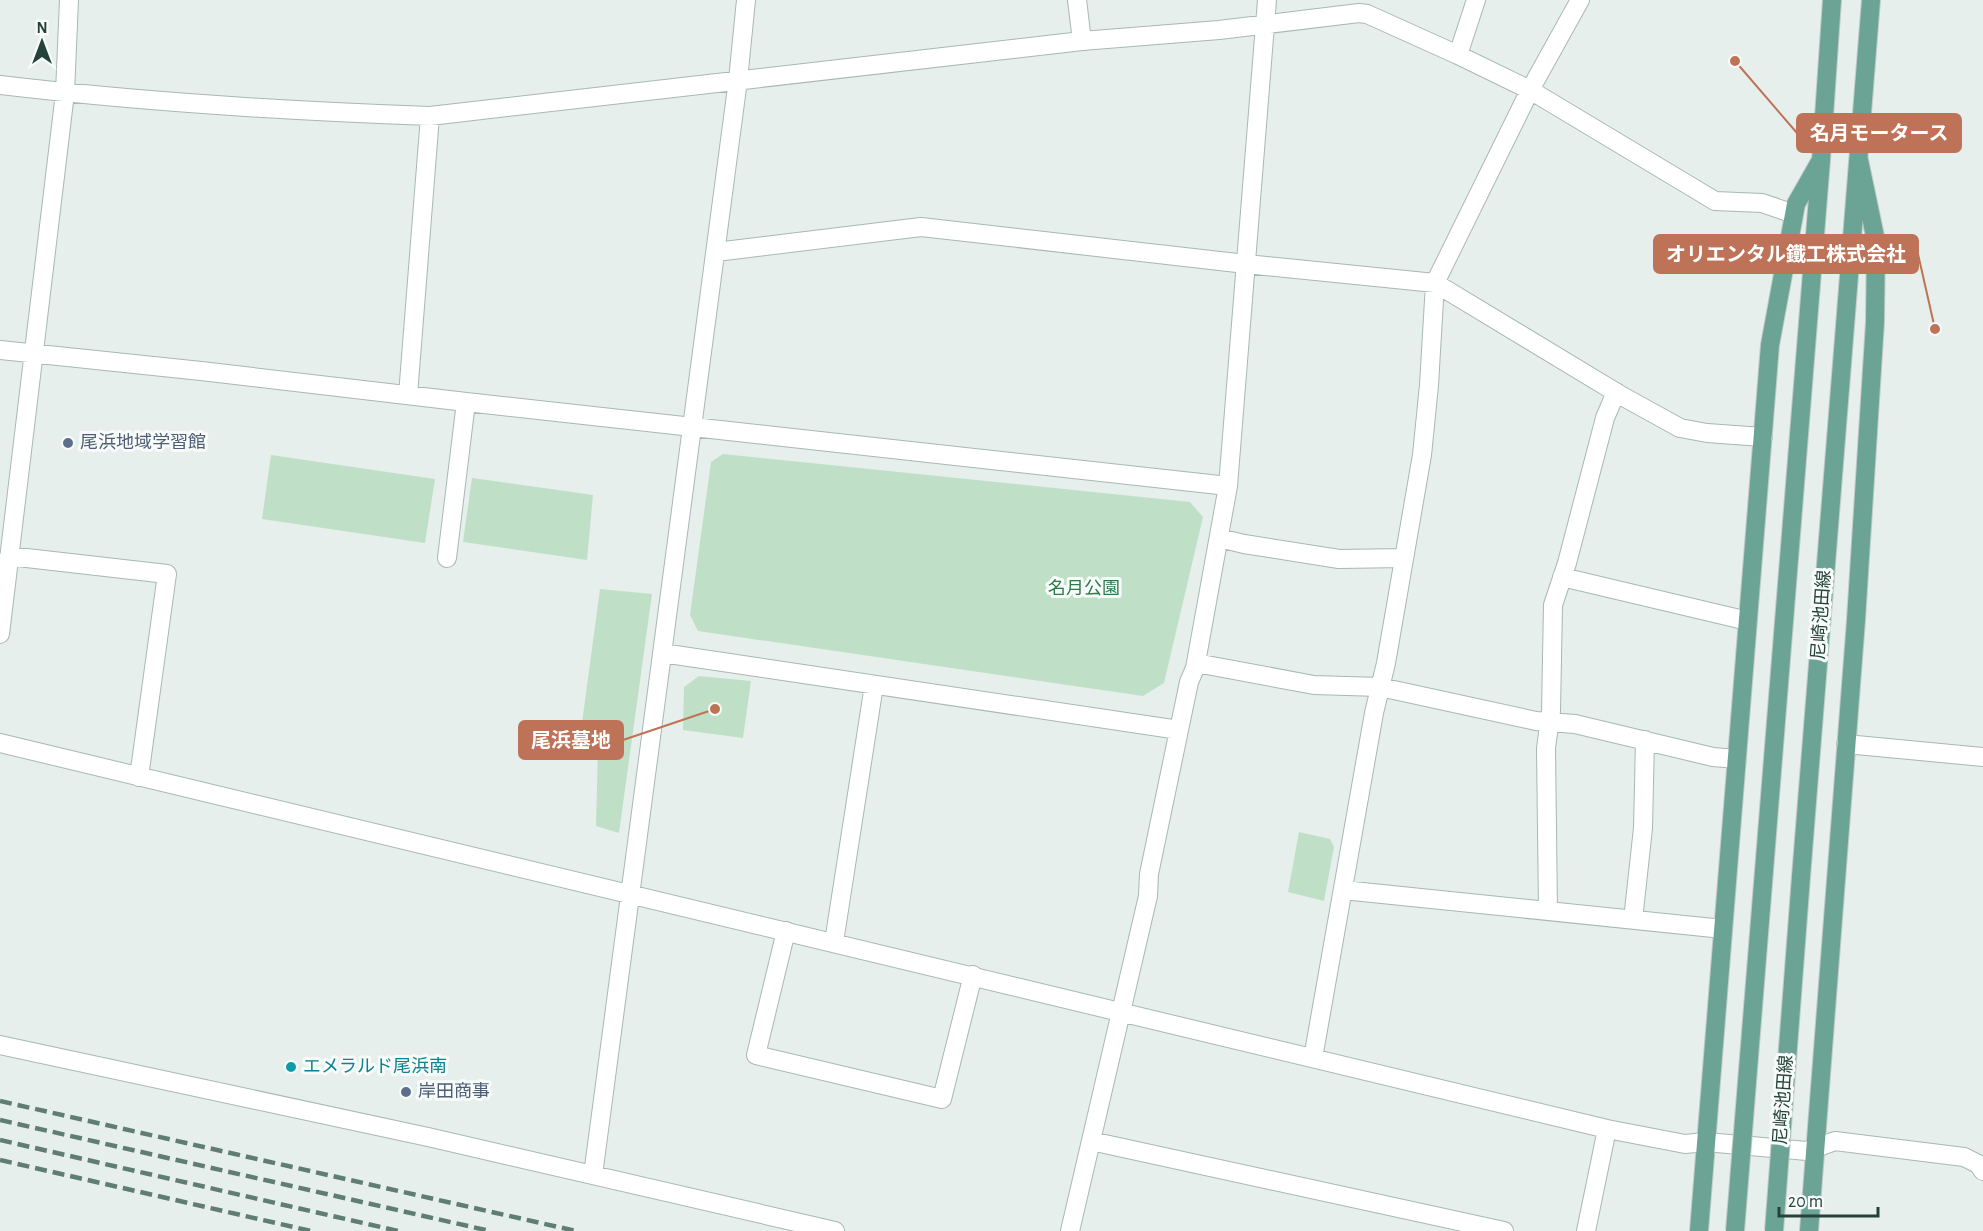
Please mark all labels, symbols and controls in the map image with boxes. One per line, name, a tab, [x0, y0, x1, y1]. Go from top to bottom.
north arrow	[12, 12, 72, 72]
text: N	[36, 20, 48, 36]
callout: 名月モータース	[1797, 114, 1961, 152]
text: 名月モータース	[1810, 122, 1949, 144]
callout: オリエンタル鐵工株式会社	[1654, 235, 1918, 273]
text: オリエンタル鐵工株式会社	[1666, 243, 1906, 265]
place label: 尾浜地域学習館	[80, 432, 206, 452]
marker: 尾浜地域学習館	[61, 436, 75, 450]
street label: 尼崎池田線	[1808, 569, 1834, 661]
park label: 名月公園	[1048, 578, 1120, 598]
callout: 尾浜墓地	[519, 721, 623, 759]
text: 尾浜墓地	[531, 729, 611, 751]
street label: 尼崎池田線	[1770, 1054, 1796, 1146]
place label: エメラルド尾浜南	[303, 1056, 447, 1076]
marker: エメラルド尾浜南	[284, 1060, 298, 1074]
place label: 岸田商事	[418, 1082, 490, 1101]
marker: 岸田商事	[399, 1085, 413, 1099]
scale bar	[1779, 1180, 1878, 1218]
text: 20 m	[1788, 1193, 1823, 1211]

